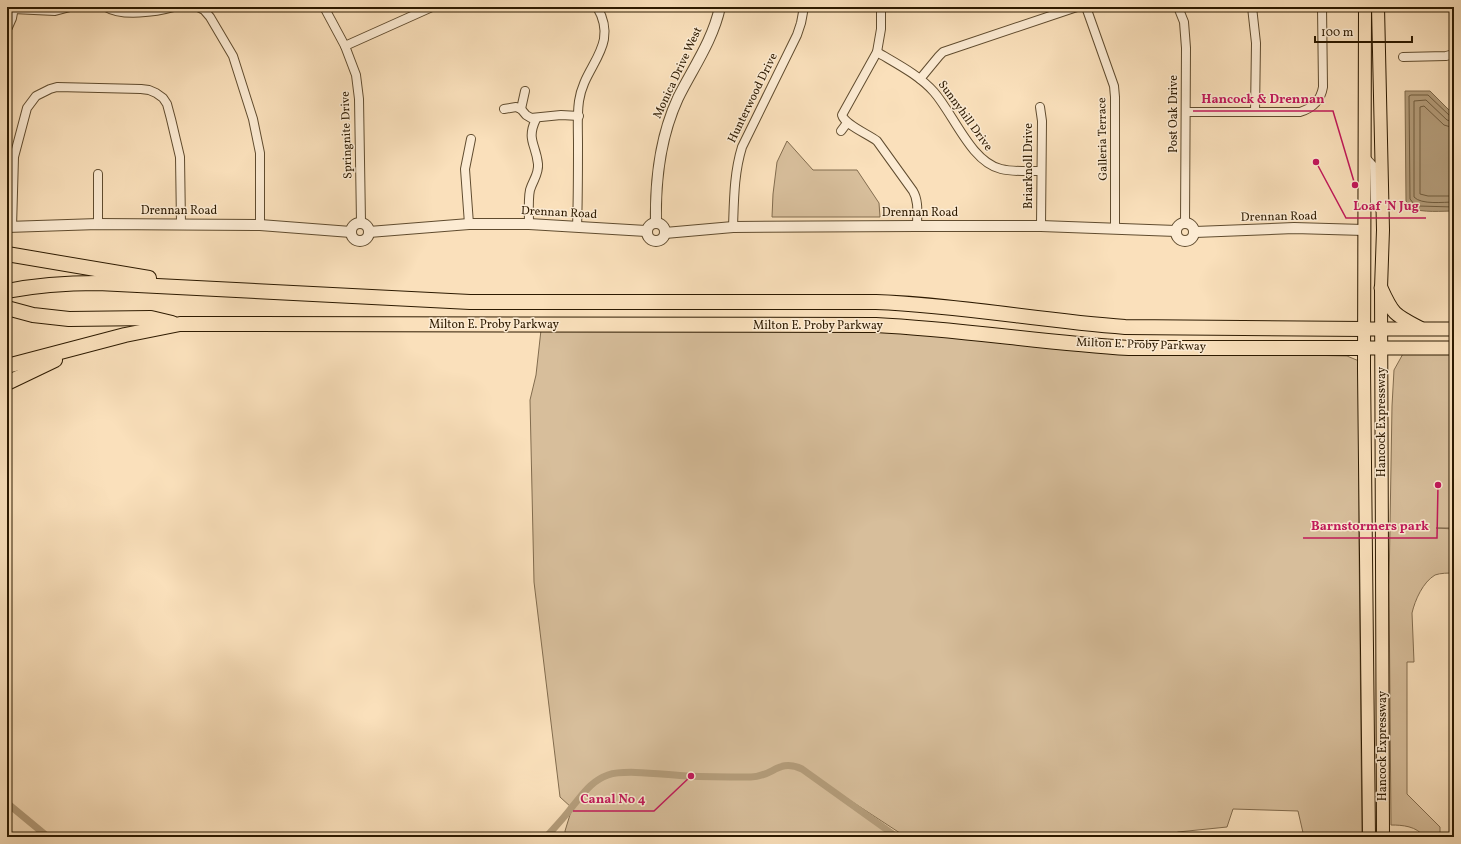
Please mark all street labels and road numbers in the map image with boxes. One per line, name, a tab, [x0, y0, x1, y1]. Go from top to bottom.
street label: Monica Drive West	[650, 25, 706, 121]
street label: Hunterwood Drive	[724, 50, 782, 146]
street label: Post Oak Drive	[1166, 75, 1182, 153]
street label: Sunnyhill Drive	[934, 78, 996, 155]
street label: Springnite Drive	[337, 91, 357, 179]
street label: Galleria Terrace	[1094, 97, 1112, 181]
street label: Briarknoll Drive	[1021, 123, 1037, 209]
street label: Drennan Road	[141, 203, 217, 219]
street label: Drennan Road	[520, 203, 598, 223]
street label: Drennan Road	[882, 205, 958, 221]
street label: Drennan Road	[1241, 208, 1318, 226]
street label: Milton E. Proby Parkway	[429, 317, 560, 333]
street label: Milton E. Proby Parkway	[753, 318, 884, 334]
street label: Milton E. Proby Parkway	[1076, 335, 1207, 355]
street label: Hancock Expressway	[1374, 366, 1390, 477]
street label: Hancock Expressway	[1375, 690, 1391, 801]

